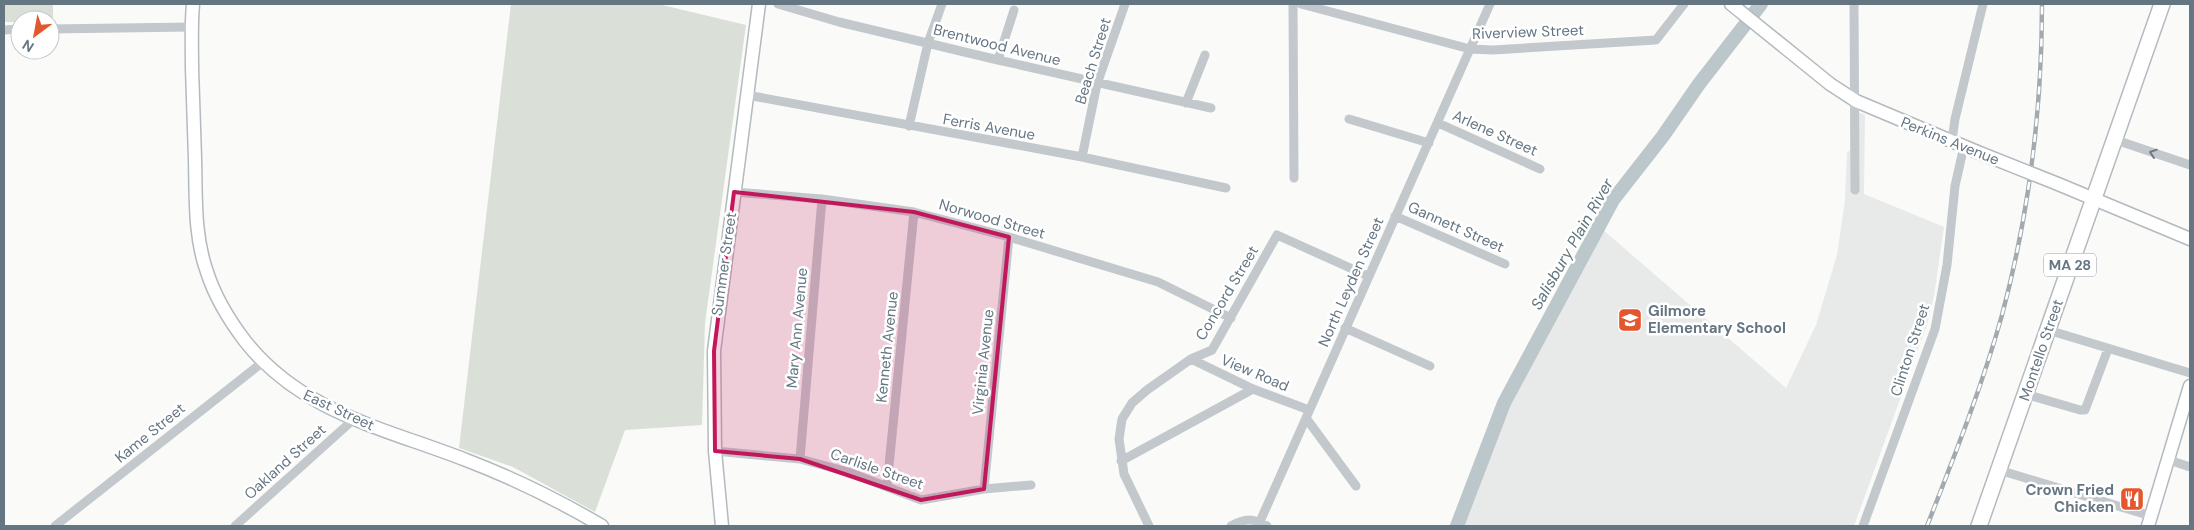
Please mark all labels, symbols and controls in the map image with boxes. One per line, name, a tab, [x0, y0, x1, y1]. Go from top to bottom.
north arrow	[10, 10, 60, 60]
street label: Beach Street	[1070, 15, 1116, 107]
street label: Brentwood Avenue	[931, 19, 1063, 71]
street label: Riverview Street	[1472, 20, 1584, 44]
text: N	[19, 36, 37, 56]
street label: Arlene Street	[1449, 105, 1541, 161]
street label: Ferris Avenue	[941, 109, 1037, 145]
street label: Perkins Avenue	[1898, 112, 2002, 170]
one-way arrow	[2149, 149, 2158, 159]
water label: Salisbury Plain River	[1526, 174, 1619, 313]
street label: Norwood Street	[937, 194, 1048, 244]
street label: Gannett Street	[1405, 197, 1507, 257]
street label: Summer Street	[707, 211, 741, 317]
street label: North Leyden Street	[1313, 214, 1389, 350]
street label: Concord Street	[1191, 242, 1263, 344]
road number: MA 28	[2044, 254, 2096, 276]
street label: Mary Ann Avenue	[782, 267, 812, 389]
street label: Kenneth Avenue	[871, 290, 903, 404]
street label: Montello Street	[2014, 296, 2068, 404]
place label: Gilmore Elementary School	[1648, 301, 1786, 338]
street label: Clinton Street	[1886, 301, 1934, 399]
school or university icon: Gilmore Elementary School	[1617, 307, 1643, 333]
street label: Virginia Avenue	[967, 308, 999, 416]
street label: View Road	[1218, 350, 1292, 396]
street label: East Street	[300, 385, 378, 435]
street label: Kame Street	[111, 398, 189, 468]
street label: Oakland Street	[240, 420, 330, 504]
street label: Carlisle Street	[828, 444, 926, 494]
place label: Crown Fried Chicken	[2026, 480, 2114, 517]
restaurant icon: Crown Fried Chicken	[2119, 486, 2145, 512]

